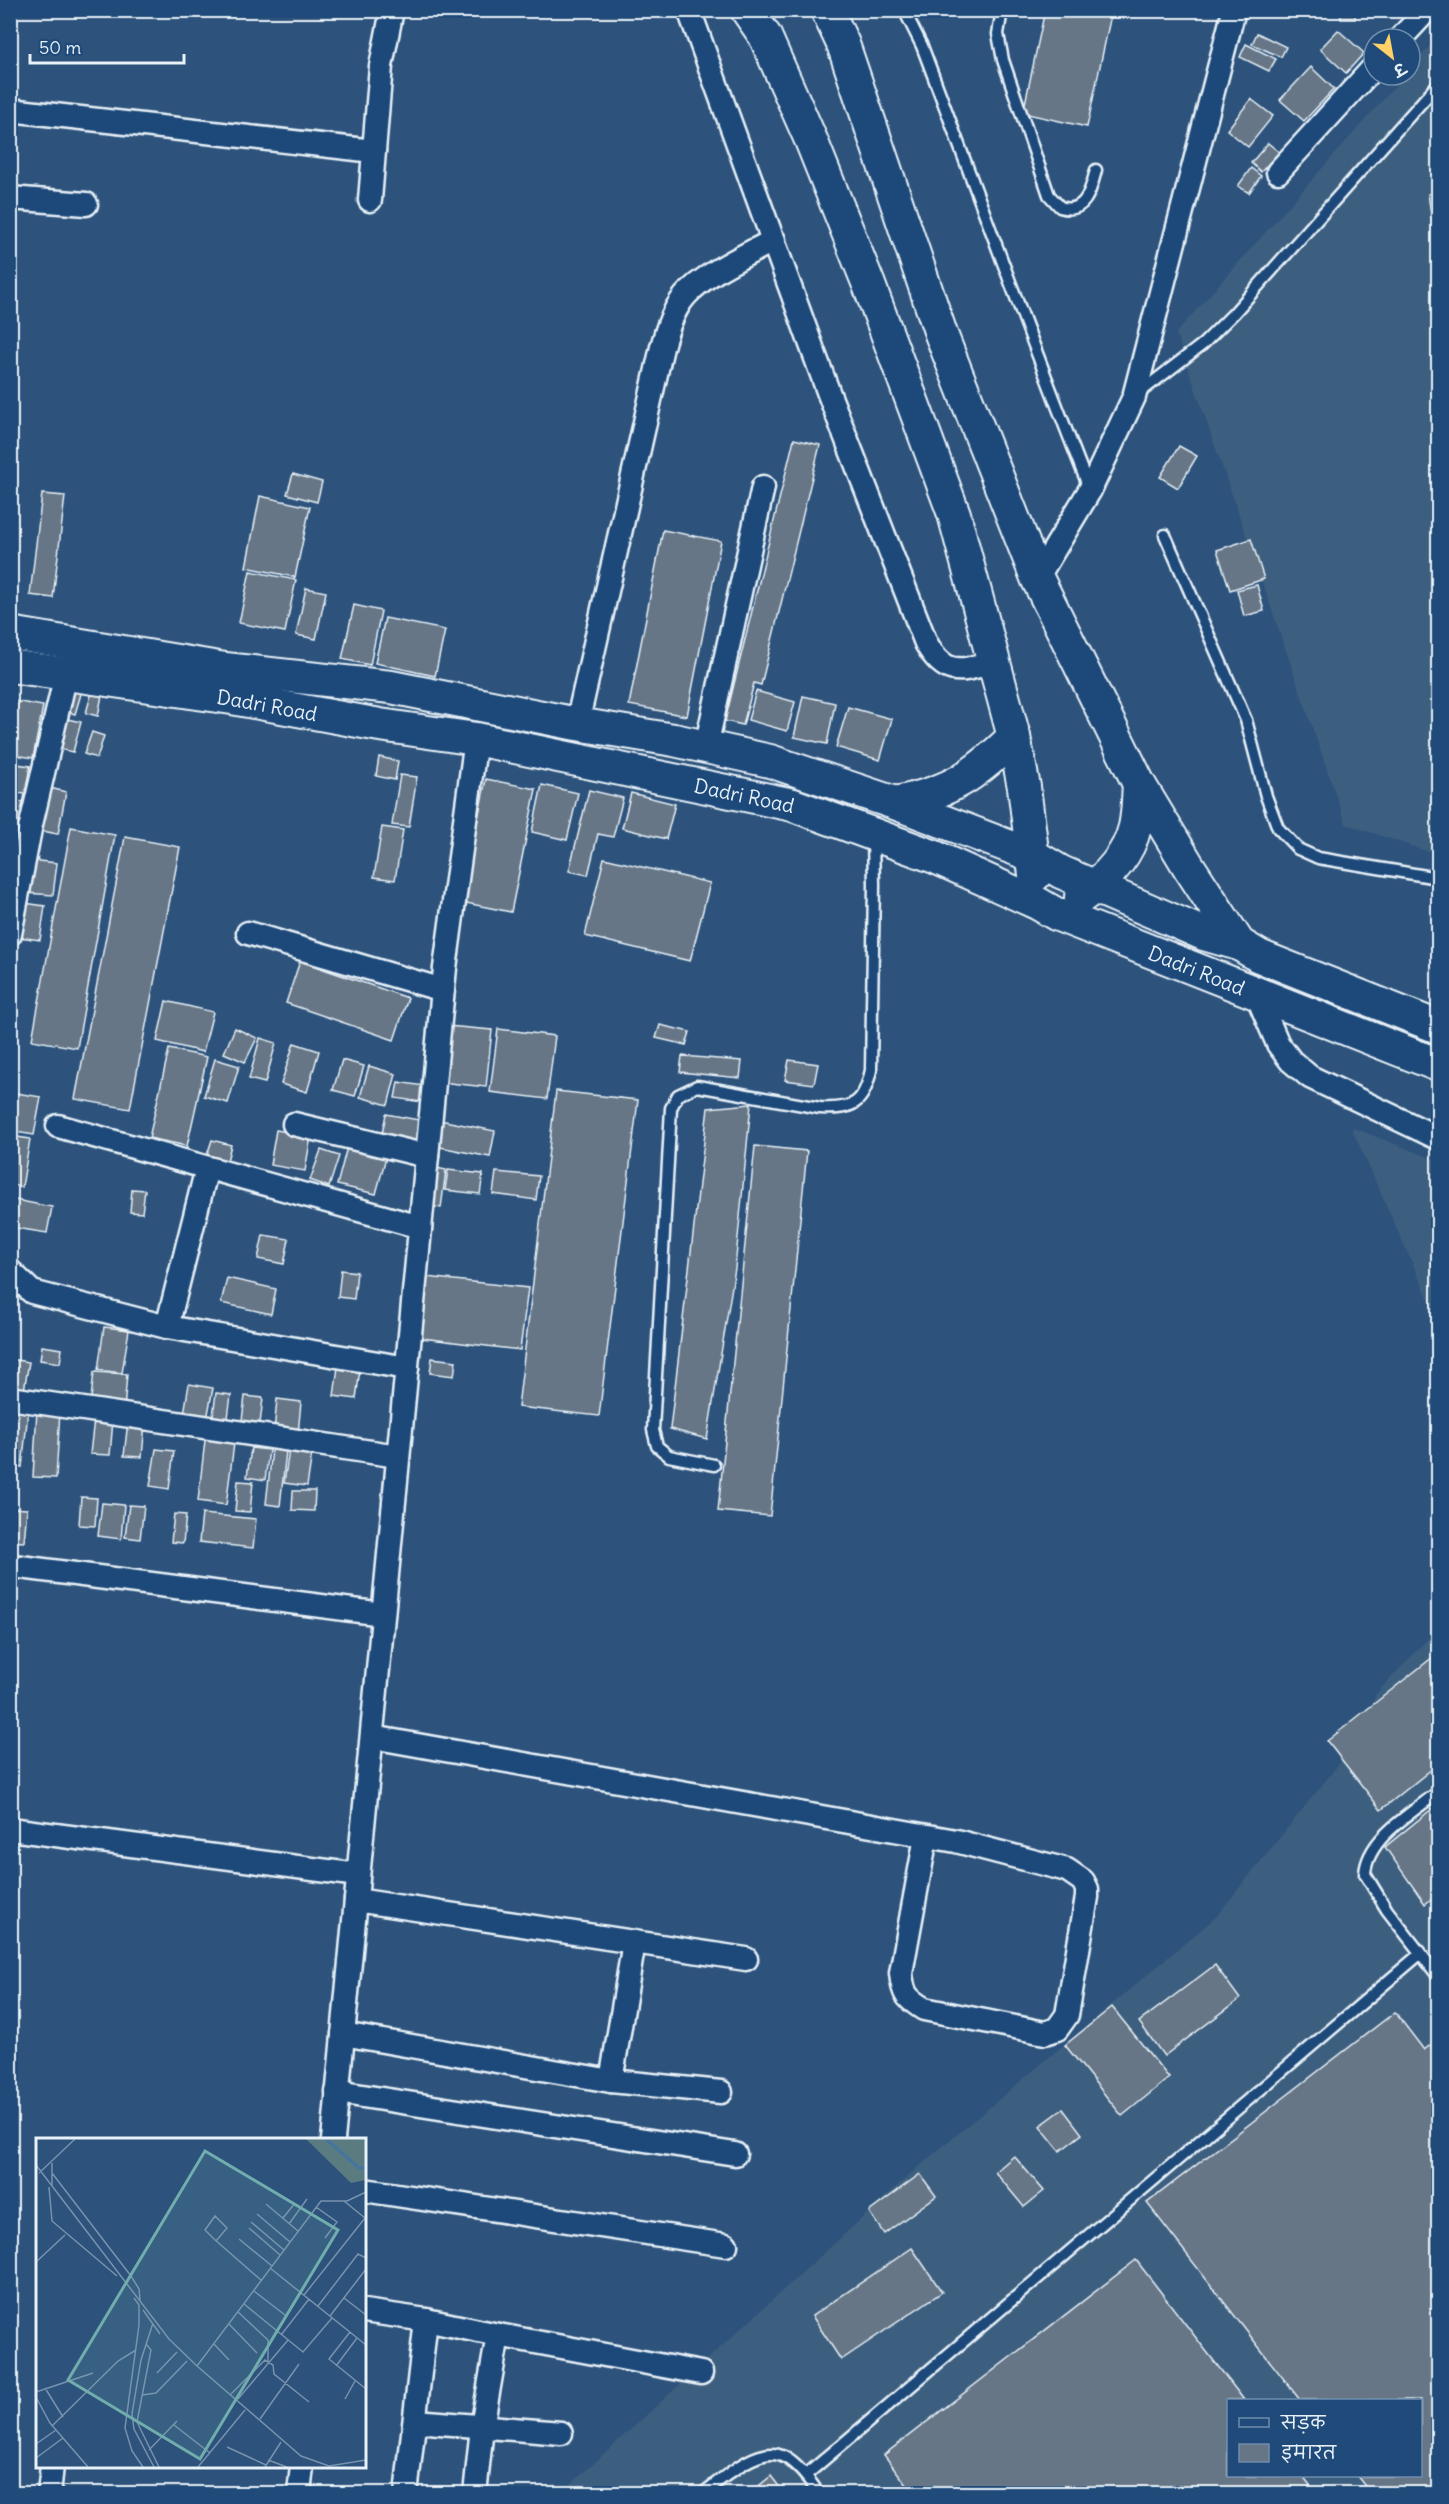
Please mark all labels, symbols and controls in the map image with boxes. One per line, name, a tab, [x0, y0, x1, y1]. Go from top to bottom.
scale bar	[30, 27, 184, 65]
north arrow	[1362, 27, 1422, 87]
text: 50 m	[39, 36, 81, 59]
text: उ	[1389, 58, 1411, 82]
street label: Dadri Road	[215, 683, 320, 726]
street label: Dadri Road	[692, 772, 797, 818]
street label: Dadri Road	[1145, 939, 1249, 1000]
inset map	[36, 2138, 366, 2468]
legend	[1227, 2399, 1422, 2477]
text: सड़क	[1280, 2411, 1326, 2434]
text: इमारत	[1281, 2441, 1337, 2464]

